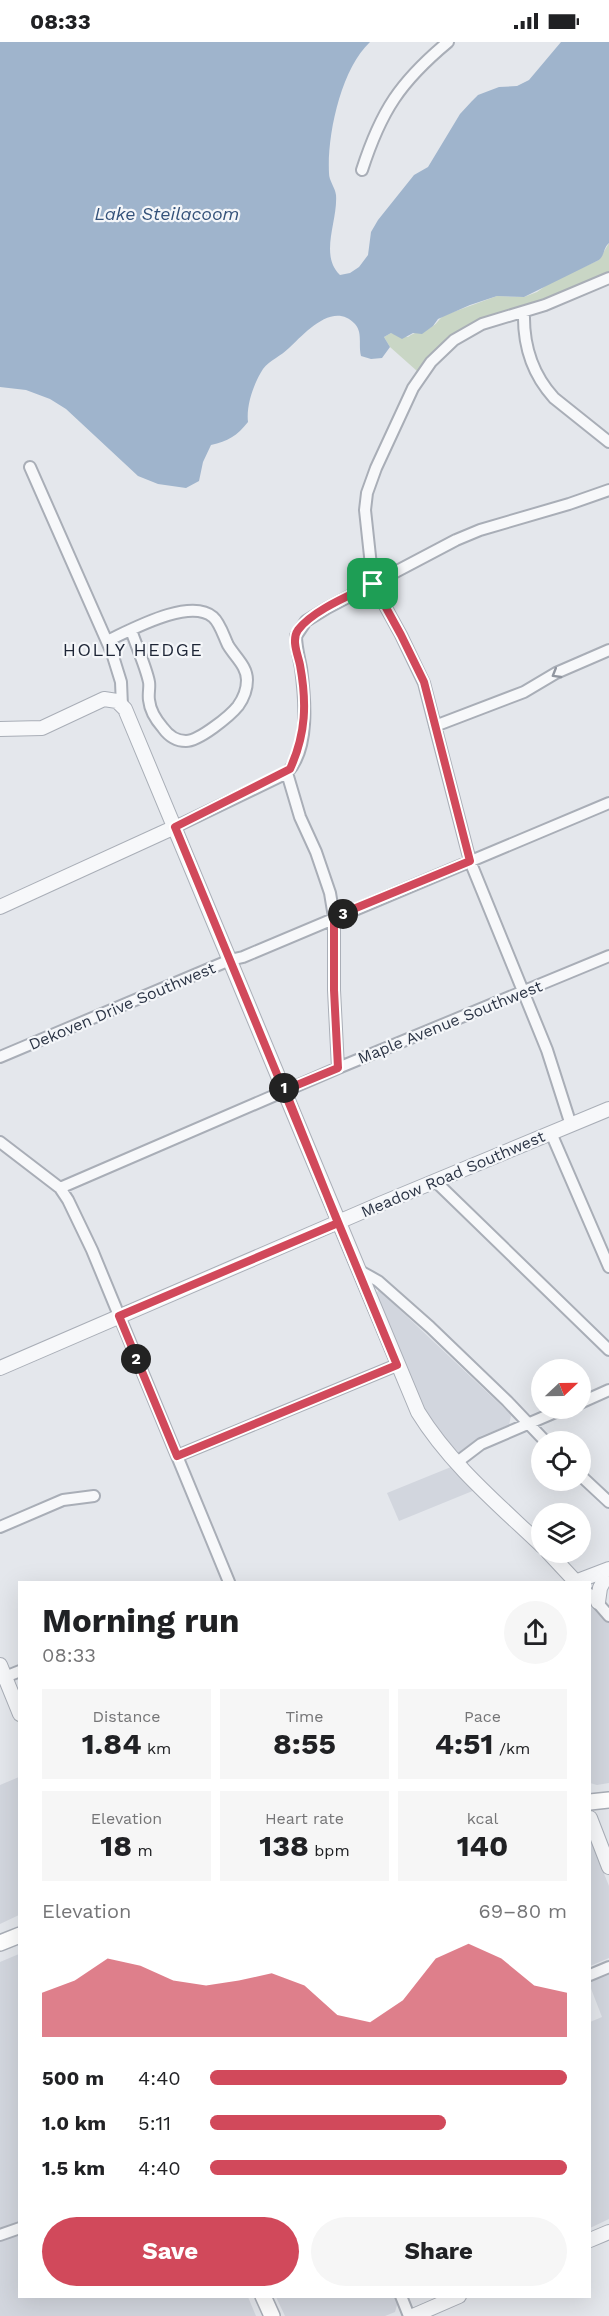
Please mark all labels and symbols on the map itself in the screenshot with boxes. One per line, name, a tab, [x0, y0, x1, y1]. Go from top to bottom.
water label: Lake Steilacoom	[95, 203, 239, 224]
pin	[347, 558, 398, 609]
district label: HOLLY HEDGE	[63, 639, 203, 660]
one-way arrow	[552, 667, 562, 678]
pin: 3	[328, 899, 358, 929]
street label: Dekoven Drive Southwest	[26, 958, 218, 1054]
street label: Maple Avenue Southwest	[355, 976, 545, 1068]
pin: 1	[269, 1073, 299, 1103]
street label: Meadow Road Southwest	[358, 1126, 548, 1221]
pin: 2	[121, 1344, 151, 1374]
north arrow	[531, 1359, 591, 1419]

